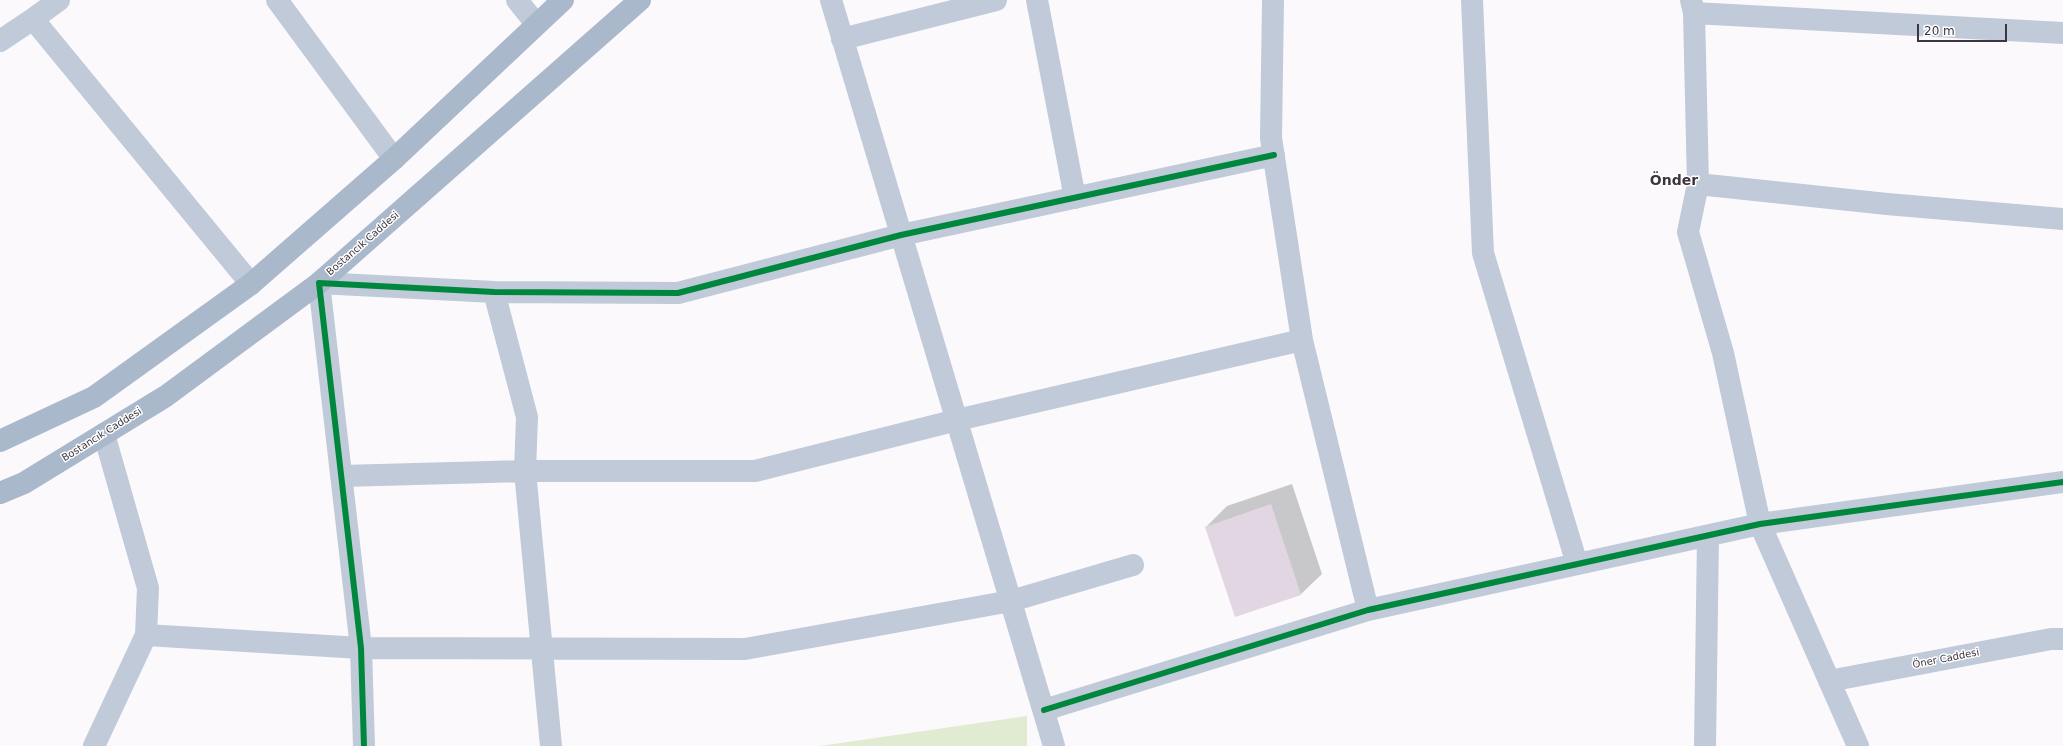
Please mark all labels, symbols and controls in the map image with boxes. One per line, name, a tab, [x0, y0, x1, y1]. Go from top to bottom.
scale bar	[1919, 16, 2009, 42]
text: 20 m	[1924, 24, 1955, 38]
district label: Önder	[1650, 173, 1698, 189]
street label: Bostancık Caddesi	[324, 209, 402, 279]
street label: Bostancık Caddesi	[60, 406, 144, 464]
street label: Öner Caddesi	[1912, 647, 1980, 671]

